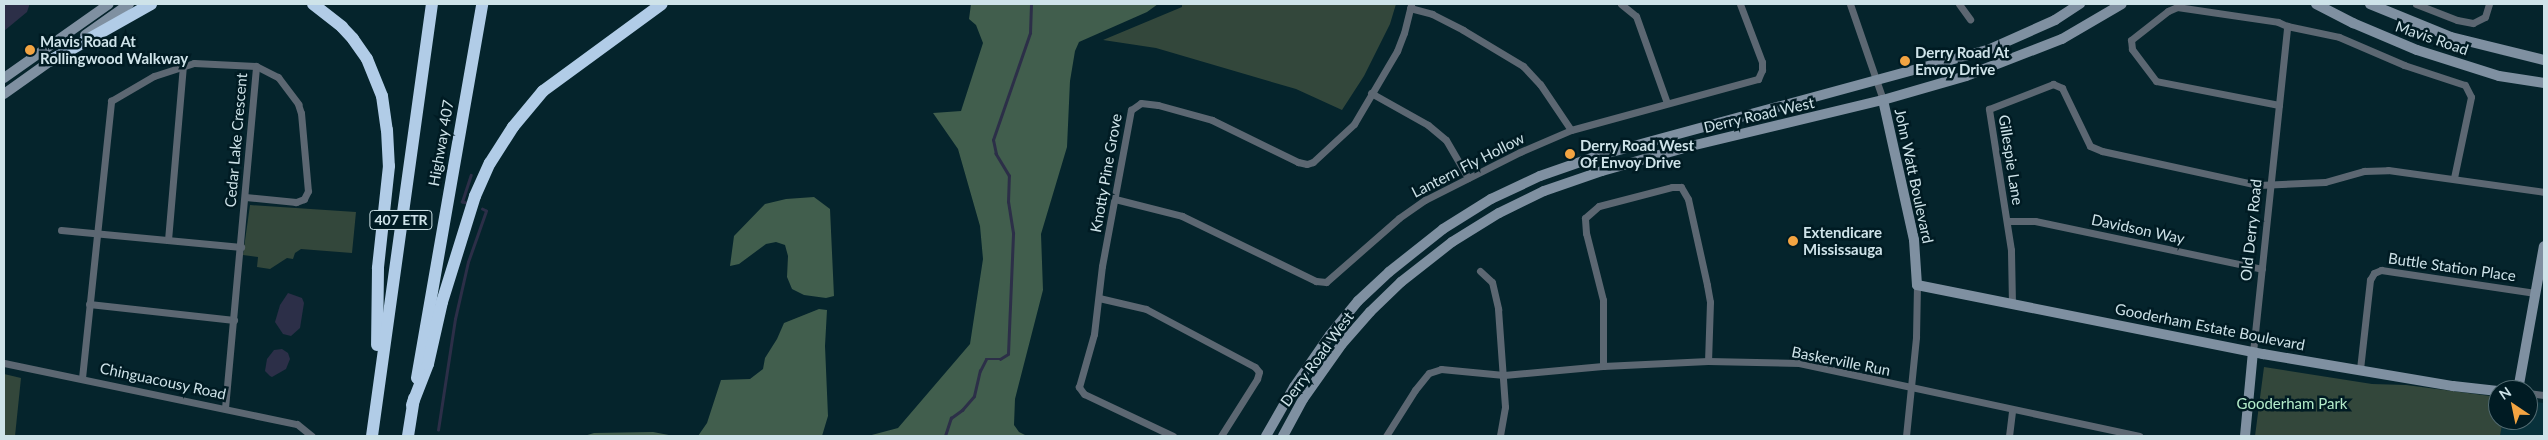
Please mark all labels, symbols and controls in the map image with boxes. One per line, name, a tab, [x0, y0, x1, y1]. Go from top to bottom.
street label: Mavis Road	[2393, 17, 2471, 59]
place label: Mavis Road At Rollingwood Walkway	[40, 32, 188, 67]
place label: Derry Road At Envoy Drive	[1915, 43, 2010, 78]
marker: Mavis Road At Rollingwood Walkway	[24, 44, 36, 56]
marker: Derry Road At Envoy Drive	[1899, 55, 1911, 67]
street label: Cedar Lake Crescent	[221, 72, 251, 208]
street label: Derry Road West	[1702, 93, 1816, 137]
street label: Highway 407	[425, 98, 457, 188]
street label: John Watt Boulevard	[1891, 107, 1937, 245]
street label: Knotty Pine Grove	[1087, 112, 1125, 234]
street label: Gillespie Lane	[1995, 114, 2027, 206]
street label: Lantern Fly Hollow	[1408, 129, 1528, 201]
place label: Derry Road West Of Envoy Drive	[1580, 136, 1695, 171]
marker: Derry Road West Of Envoy Drive	[1564, 148, 1576, 160]
street label: Old Derry Road	[2237, 178, 2265, 282]
road number: 407 ETR	[368, 208, 434, 232]
street label: Davidson Way	[2090, 210, 2186, 248]
place label: Extendicare Mississauga	[1803, 223, 1883, 258]
marker: Extendicare Mississauga	[1787, 235, 1799, 247]
street label: Buttle Station Place	[2387, 249, 2517, 285]
street label: Gooderham Estate Boulevard	[2114, 300, 2306, 354]
street label: Derry Road West	[1276, 308, 1358, 410]
street label: Baskerville Run	[1790, 343, 1892, 379]
street label: Chinguacousy Road	[98, 359, 228, 403]
north arrow	[2488, 380, 2538, 430]
text: N	[2496, 383, 2514, 403]
park label: Gooderham Park	[2237, 395, 2347, 413]

